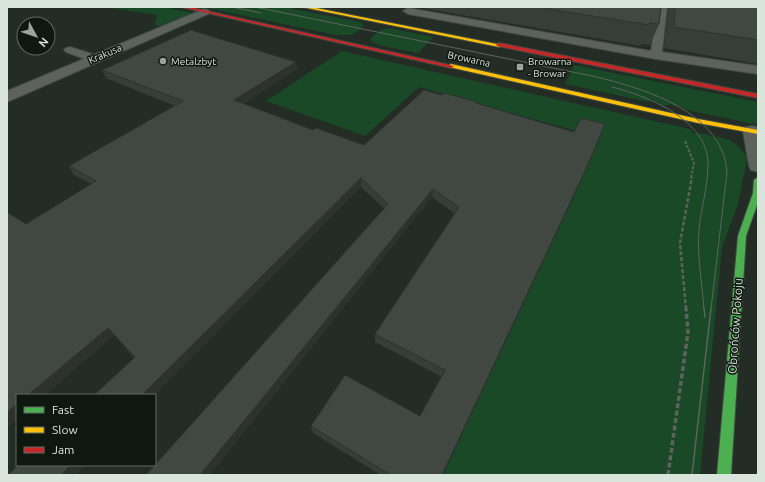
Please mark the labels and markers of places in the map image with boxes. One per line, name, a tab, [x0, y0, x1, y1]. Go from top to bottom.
marker: Metalzbyt	[158, 56, 168, 66]
place label: Metalzbyt	[171, 56, 216, 67]
place label: Browarna - Browar	[528, 56, 572, 79]
marker: Browarna - Browar	[515, 62, 525, 72]

